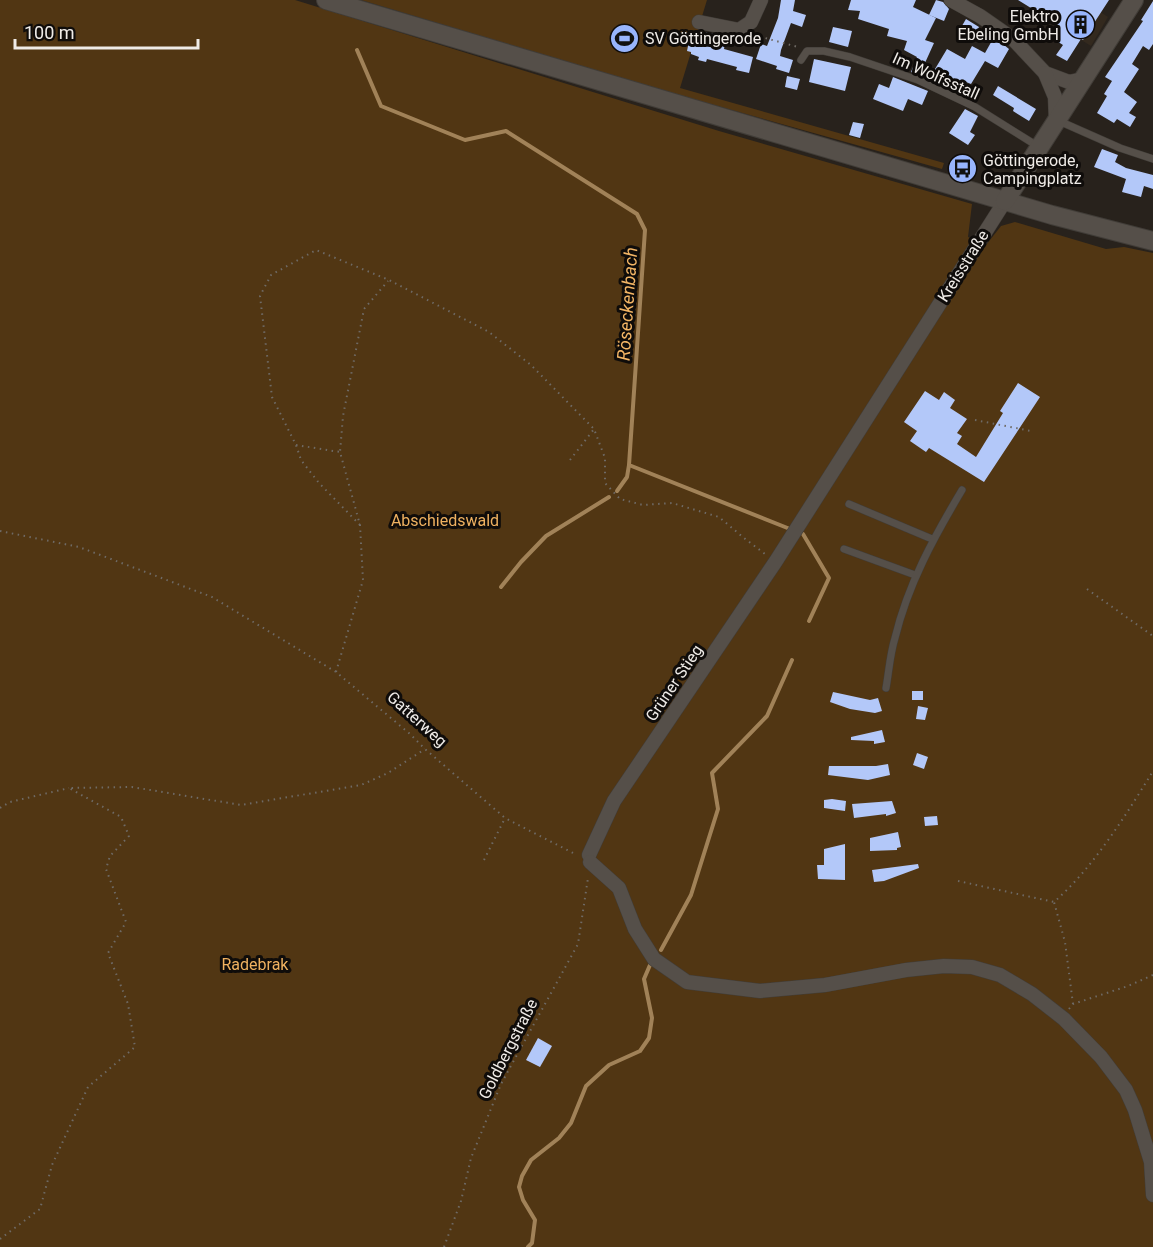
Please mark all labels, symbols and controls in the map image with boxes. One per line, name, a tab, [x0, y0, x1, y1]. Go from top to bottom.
place label: Elektro Ebeling GmbH	[958, 7, 1059, 44]
building icon: Elektro Ebeling GmbH	[1064, 9, 1096, 41]
scale bar	[15, 12, 198, 50]
text: 100 m	[24, 22, 75, 43]
sports icon: SV Göttingerode	[608, 22, 640, 54]
place label: SV Göttingerode	[645, 29, 761, 48]
street label: Im Wolfsstall	[890, 48, 982, 104]
place label: Göttingerode, Campingplatz	[983, 151, 1082, 188]
bus stop icon: Göttingerode, Campingplatz	[946, 153, 978, 185]
street label: Kreisstraße	[933, 227, 993, 305]
water label: Röseckenbach	[613, 247, 641, 361]
park label: Abschiedswald	[391, 511, 499, 530]
street label: Grüner Stieg	[642, 641, 706, 725]
street label: Gatterweg	[383, 687, 451, 751]
park label: Radebrak	[222, 955, 289, 974]
street label: Goldbergstraße	[475, 996, 541, 1102]

